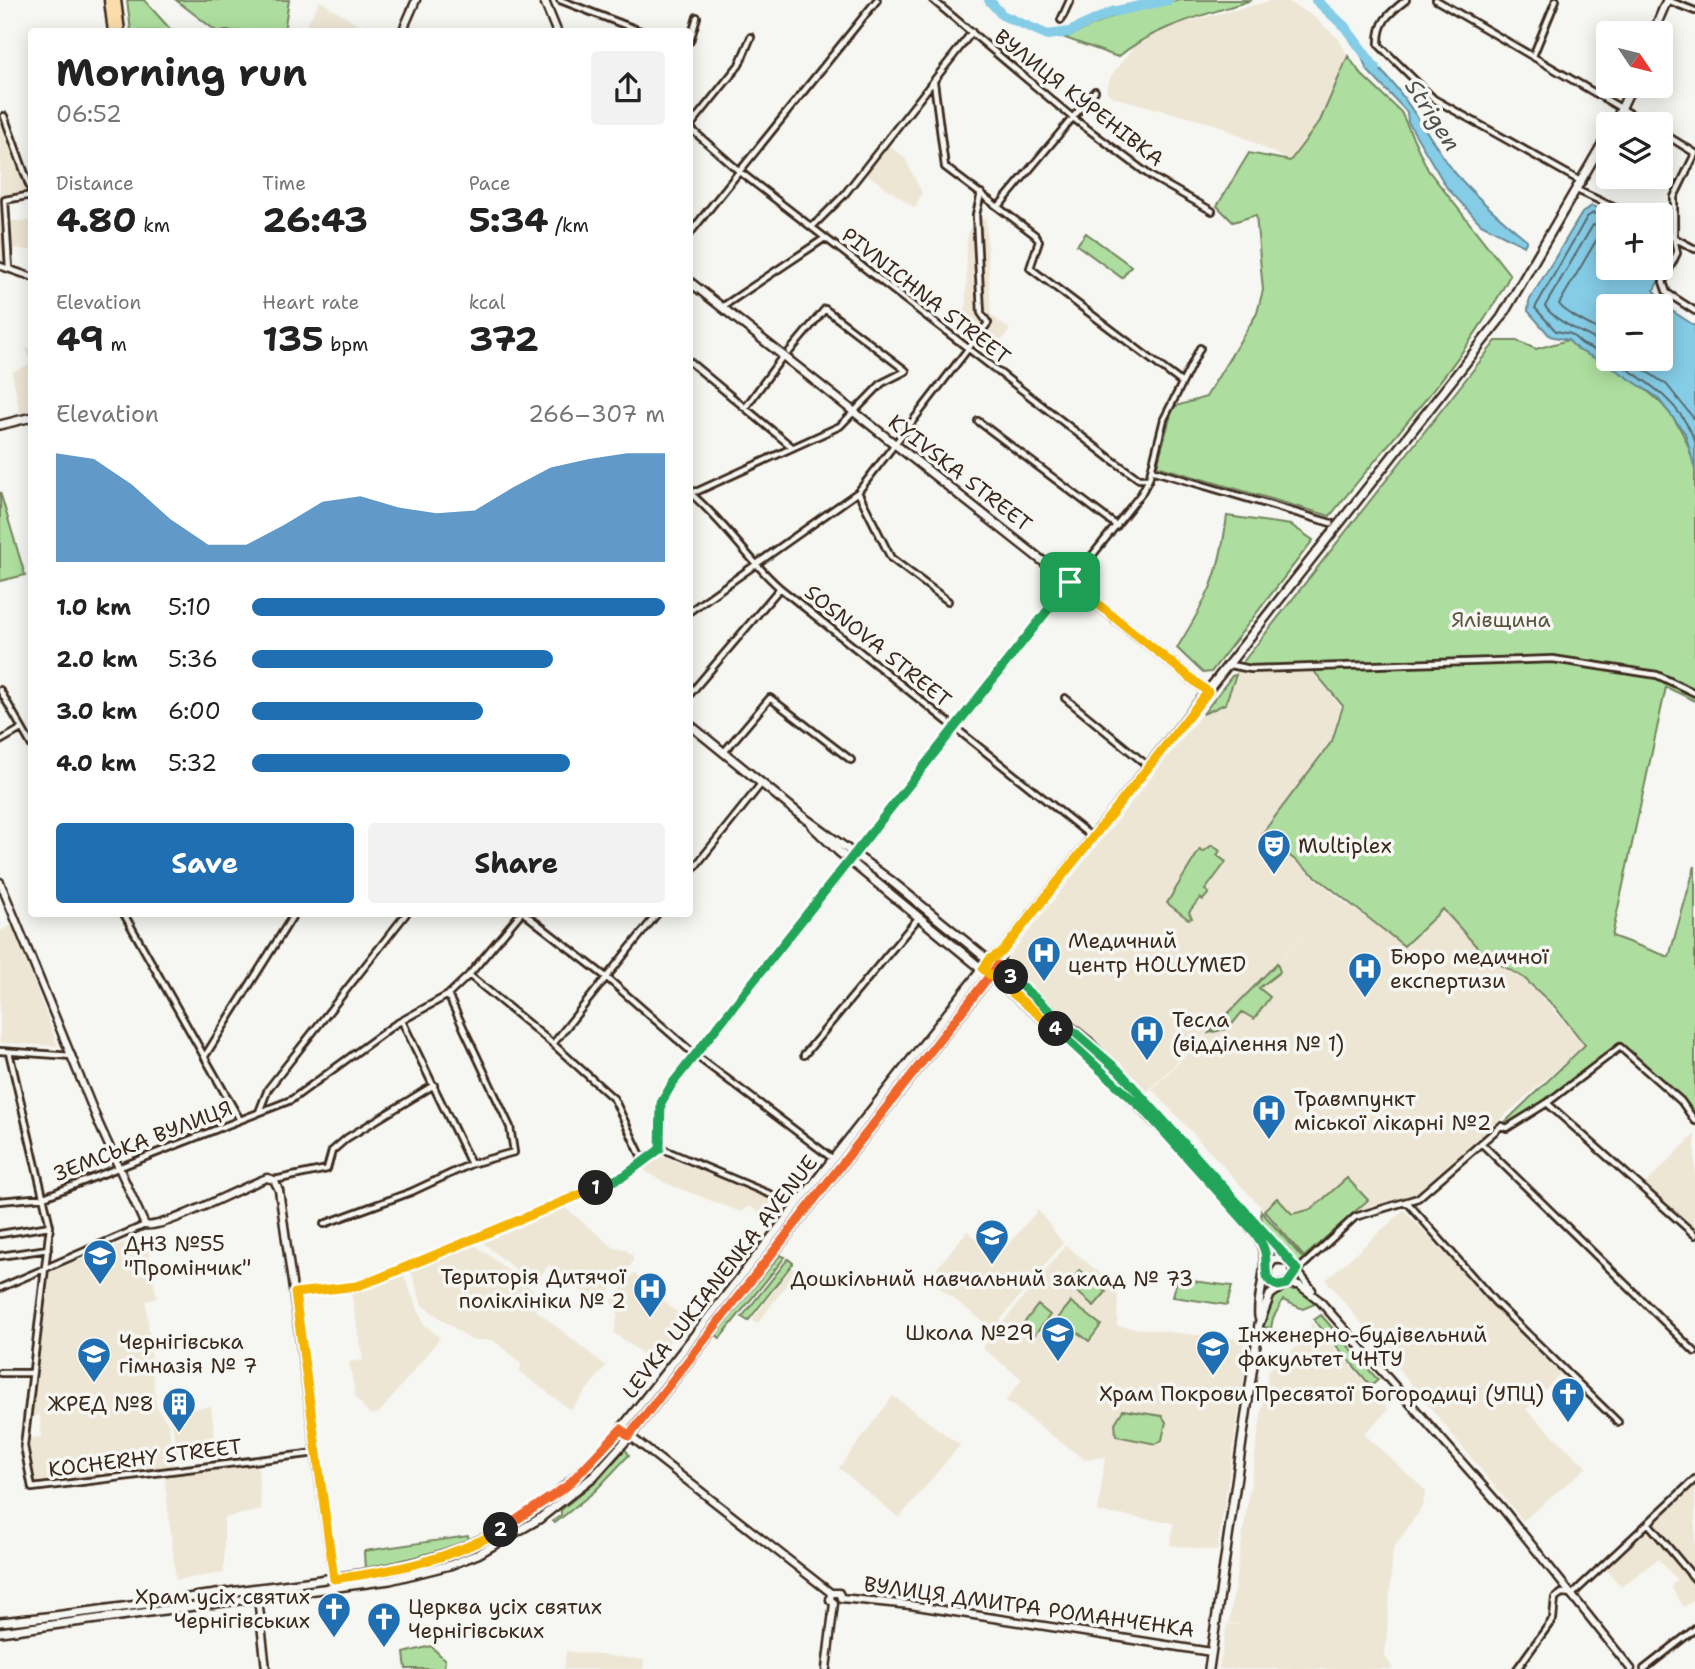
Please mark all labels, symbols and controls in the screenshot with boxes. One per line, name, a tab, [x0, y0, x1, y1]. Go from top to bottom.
north arrow	[1596, 21, 1673, 98]
map controls	[1596, 21, 1673, 371]
street label: ВУЛИЦЯ КУРЕНІВКА	[989, 23, 1169, 173]
text: Morning run	[56, 47, 307, 98]
button: share	[591, 51, 665, 125]
water label: Strigen	[1398, 73, 1468, 157]
text: 06:52	[56, 99, 122, 129]
button: layers	[1596, 112, 1673, 189]
text: Distance	[56, 171, 134, 196]
text: Time	[262, 171, 306, 196]
text: Pace	[469, 171, 510, 196]
text: 4.80	[56, 196, 137, 243]
text: 26:43	[262, 196, 368, 243]
text: 5:34	[469, 196, 549, 243]
button: +	[1596, 203, 1673, 280]
text: km	[137, 213, 170, 238]
text: /km	[549, 213, 589, 238]
street label: PIVNICHNA STREET	[836, 221, 1016, 371]
text: Elevation	[56, 290, 141, 315]
text: Heart rate	[262, 290, 359, 315]
text: kcal	[469, 290, 506, 315]
button: −	[1596, 294, 1673, 371]
text: 49	[56, 315, 104, 362]
text: 135	[262, 315, 324, 362]
text: 372	[469, 315, 539, 362]
text: m	[104, 332, 127, 357]
text: bpm	[324, 332, 368, 357]
text: Elevation	[56, 399, 159, 429]
text: 266–307 m	[528, 399, 665, 429]
street label: KYIVSKA STREET	[882, 408, 1038, 538]
pin	[1040, 552, 1100, 612]
icon: arrive	[1051, 563, 1089, 601]
street label: SOSNOVA STREET	[799, 578, 957, 714]
text: 1.0 km	[56, 592, 131, 622]
text: 5:10	[168, 592, 211, 622]
park label: Ялівщина	[1451, 606, 1551, 634]
text: 2.0 km	[56, 644, 138, 674]
text: 5:36	[168, 644, 218, 674]
text: 3.0 km	[56, 696, 137, 726]
text: 6:00	[168, 696, 221, 726]
text: 4.0 km	[56, 748, 137, 778]
text: 5:32	[168, 748, 217, 778]
button: Save	[56, 823, 354, 903]
button: Share	[368, 823, 665, 903]
theatre icon: Multiplex	[1255, 827, 1293, 876]
place label: Multiplex	[1298, 832, 1392, 860]
place label: Медичний центр HOLLYMED	[1068, 927, 1246, 979]
hospital icon: Медичний центр HOLLYMED	[1025, 934, 1063, 983]
place label: Бюро медичної експертизи	[1390, 943, 1550, 995]
hospital icon: Бюро медичної експертизи	[1346, 950, 1384, 999]
pin: 3	[993, 960, 1028, 995]
text: 3	[1004, 964, 1017, 989]
place label: Тесла (відділення № 1)	[1172, 1006, 1344, 1058]
pin: 4	[1038, 1012, 1074, 1046]
hospital icon: Тесла (відділення № 1)	[1128, 1013, 1166, 1062]
text: 4	[1049, 1016, 1062, 1041]
place label: Травмпункт міської лікарні №2	[1294, 1085, 1491, 1137]
hospital icon: Травмпункт міської лікарні №2	[1250, 1092, 1288, 1141]
street label: ЗЕМСЬКА ВУЛИЦЯ	[50, 1094, 236, 1188]
street label: LEVKA LUKIANENKA AVENUE	[616, 1150, 824, 1404]
pin: 1	[578, 1170, 614, 1206]
text: 1	[591, 1175, 600, 1200]
school or university icon: Дошкільний навчальний заклад № 73	[973, 1217, 1011, 1266]
place label: ДНЗ №55 "Промінчик"	[124, 1230, 251, 1282]
school or university icon: ДНЗ №55 "Промінчик"	[81, 1237, 119, 1286]
place label: Територія Дитячої поліклініки № 2	[440, 1263, 627, 1315]
place label: Дошкільний навчальний заклад № 73	[790, 1265, 1194, 1293]
hospital icon: Територія Дитячої поліклініки № 2	[631, 1270, 669, 1319]
school or university icon: Школа №29	[1039, 1314, 1077, 1363]
place label: Школа №29	[905, 1319, 1034, 1347]
place label: Інженерно-будівельний факультет ЧНТУ	[1238, 1321, 1487, 1373]
place label: Чернігівська гімназія № 7	[119, 1328, 257, 1380]
school or university icon: Інженерно-будівельний факультет ЧНТУ	[1194, 1328, 1232, 1377]
school or university icon: Чернігівська гімназія № 7	[75, 1335, 113, 1384]
church icon: Храм Покрови Пресвятої Богородиці (УПЦ)	[1549, 1375, 1587, 1424]
place label: Храм Покрови Пресвятої Богородиці (УПЦ)	[1099, 1380, 1544, 1408]
building icon: ЖРЕД №8	[160, 1385, 198, 1434]
place label: ЖРЕД №8	[47, 1390, 154, 1418]
street label: KOCHERHY STREET	[47, 1432, 243, 1484]
pin: 2	[484, 1512, 518, 1548]
text: 2	[494, 1517, 507, 1542]
street label: ВУЛИЦЯ ДМИТРА РОМАНЧЕНКА	[862, 1570, 1196, 1644]
place label: Храм усіх святих Чернігівських	[135, 1583, 310, 1635]
church icon: Храм усіх святих Чернігівських	[315, 1590, 353, 1639]
place label: Церква усіх святих Чернігівських	[408, 1593, 602, 1645]
church icon: Церква усіх святих Чернігівських	[365, 1600, 403, 1649]

